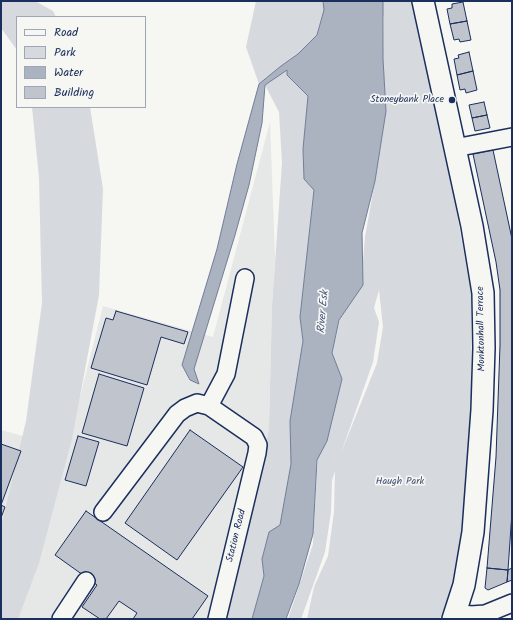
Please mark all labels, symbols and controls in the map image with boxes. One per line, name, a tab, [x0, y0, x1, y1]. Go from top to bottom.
legend	[16, 16, 146, 108]
text: Road	[54, 23, 78, 42]
text: Park	[54, 43, 76, 62]
text: Water	[54, 63, 83, 82]
text: Building	[54, 83, 94, 102]
place label: Stoneybank Place	[370, 94, 444, 106]
marker: Stoneybank Place	[447, 95, 457, 105]
street label: Monktonhall Terrace	[475, 286, 489, 372]
water label: River Esk	[316, 290, 332, 334]
park label: Haugh Park	[376, 476, 424, 488]
street label: Station Road	[225, 508, 249, 564]

